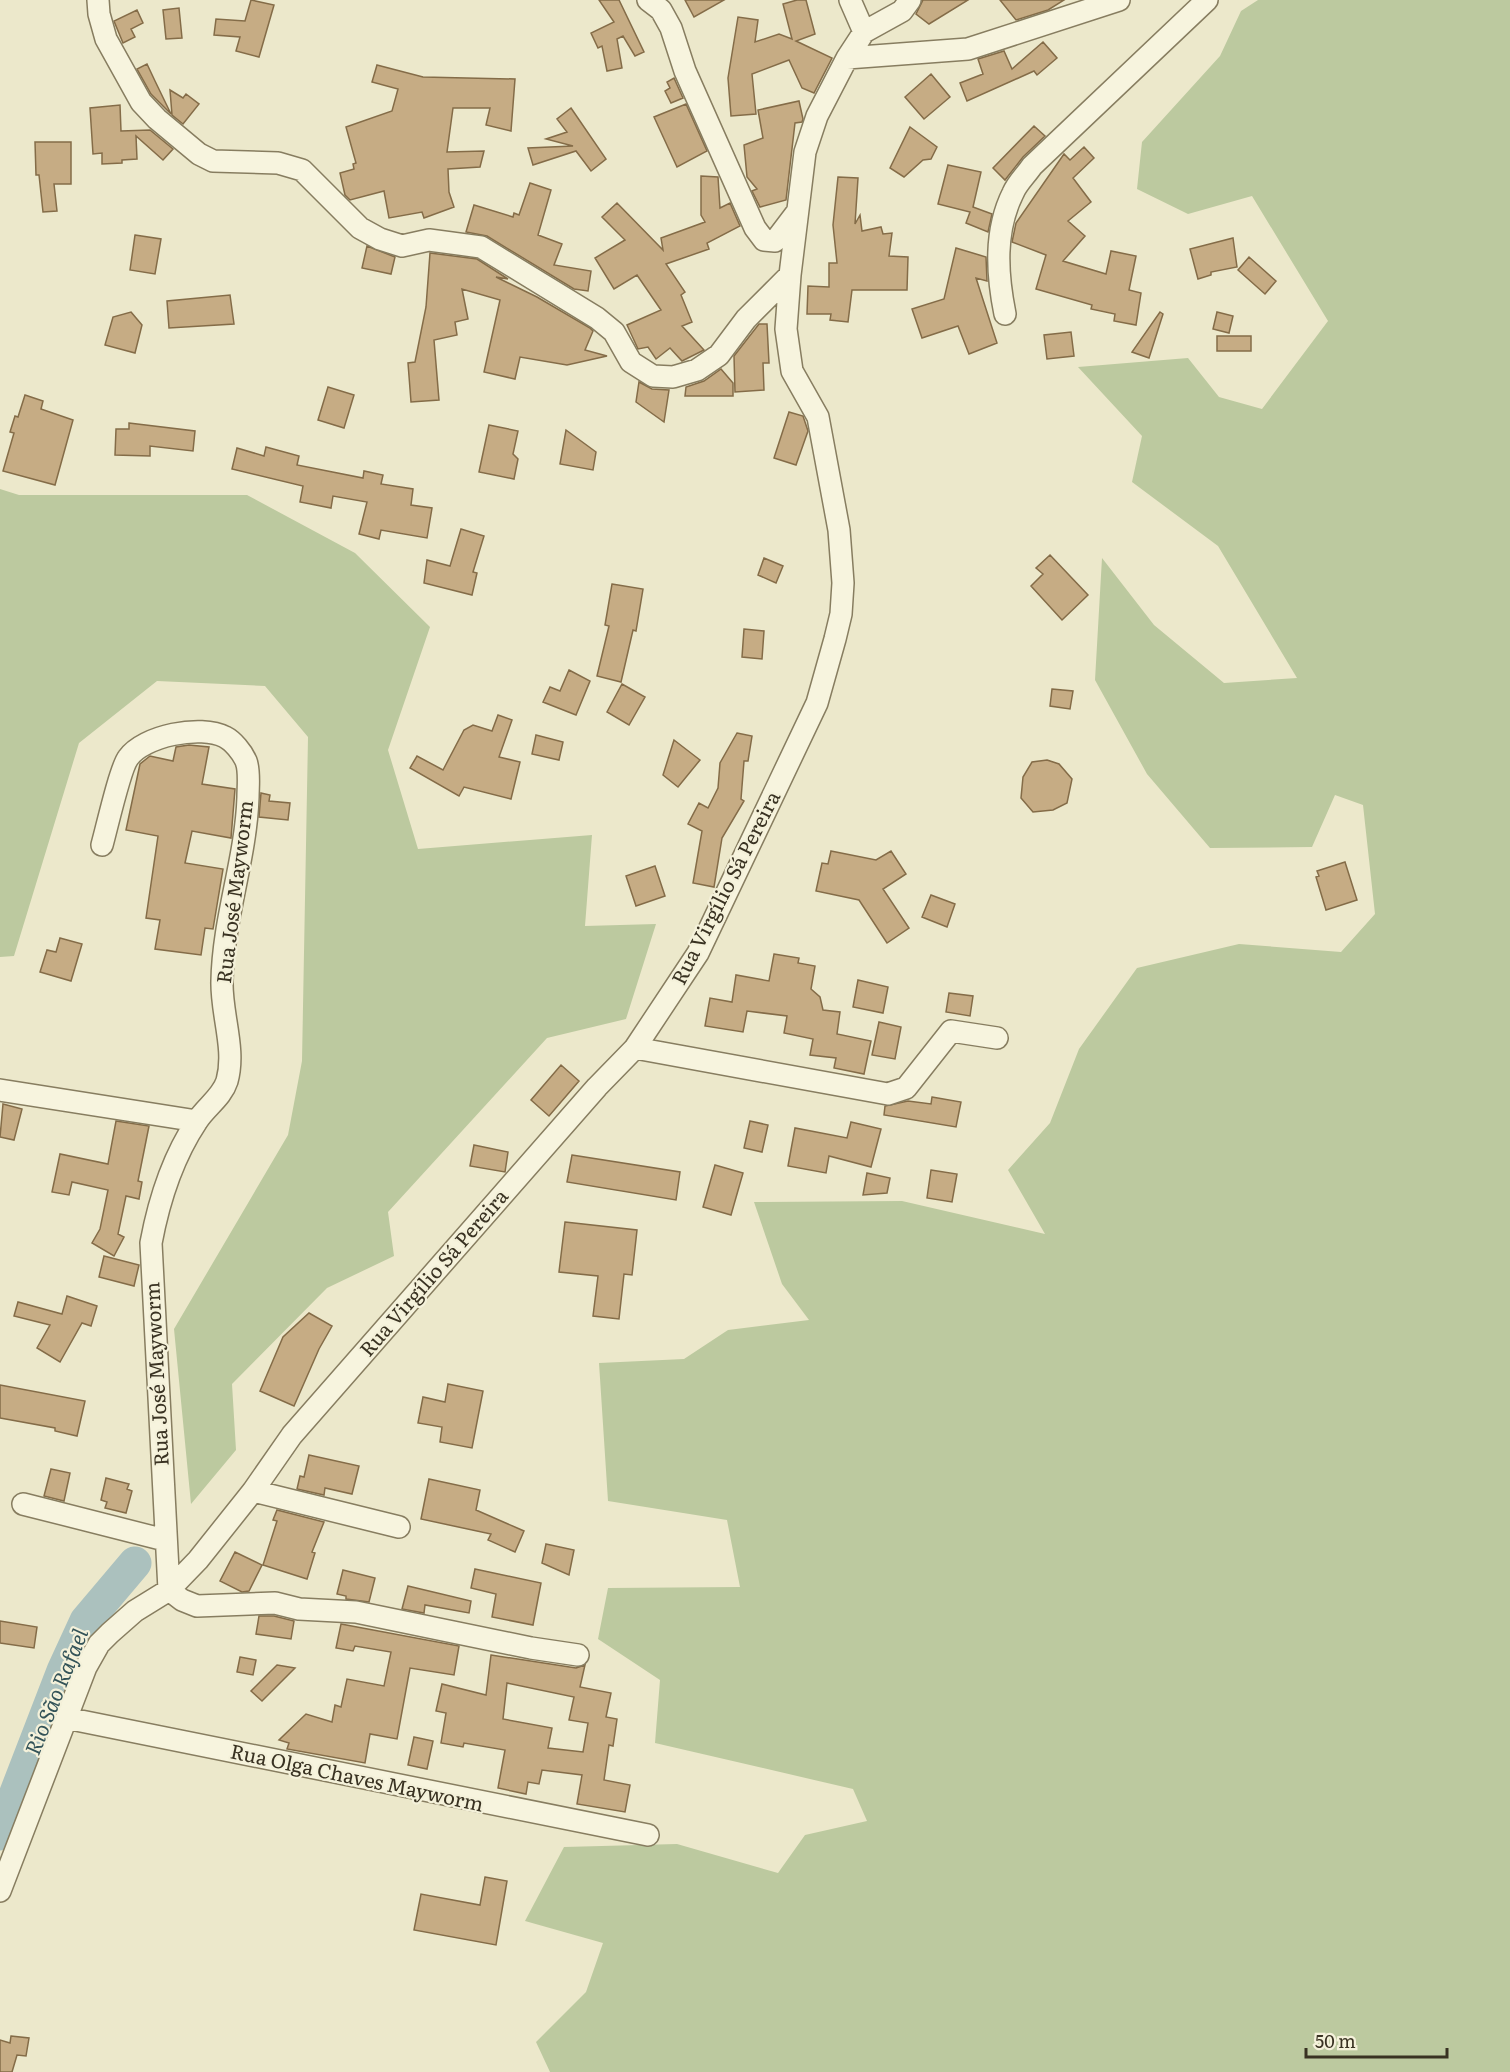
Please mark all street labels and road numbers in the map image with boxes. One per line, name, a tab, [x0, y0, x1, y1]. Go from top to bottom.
street label: Rua Virgílio Sá Pereira	[662, 785, 786, 989]
street label: Rua José Mayworm	[207, 798, 259, 985]
street label: Rua Virgílio Sá Pereira	[351, 1181, 514, 1362]
street label: Rua José Mayworm	[135, 1281, 175, 1467]
street label: Rua Olga Chaves Mayworm	[228, 1735, 487, 1818]

